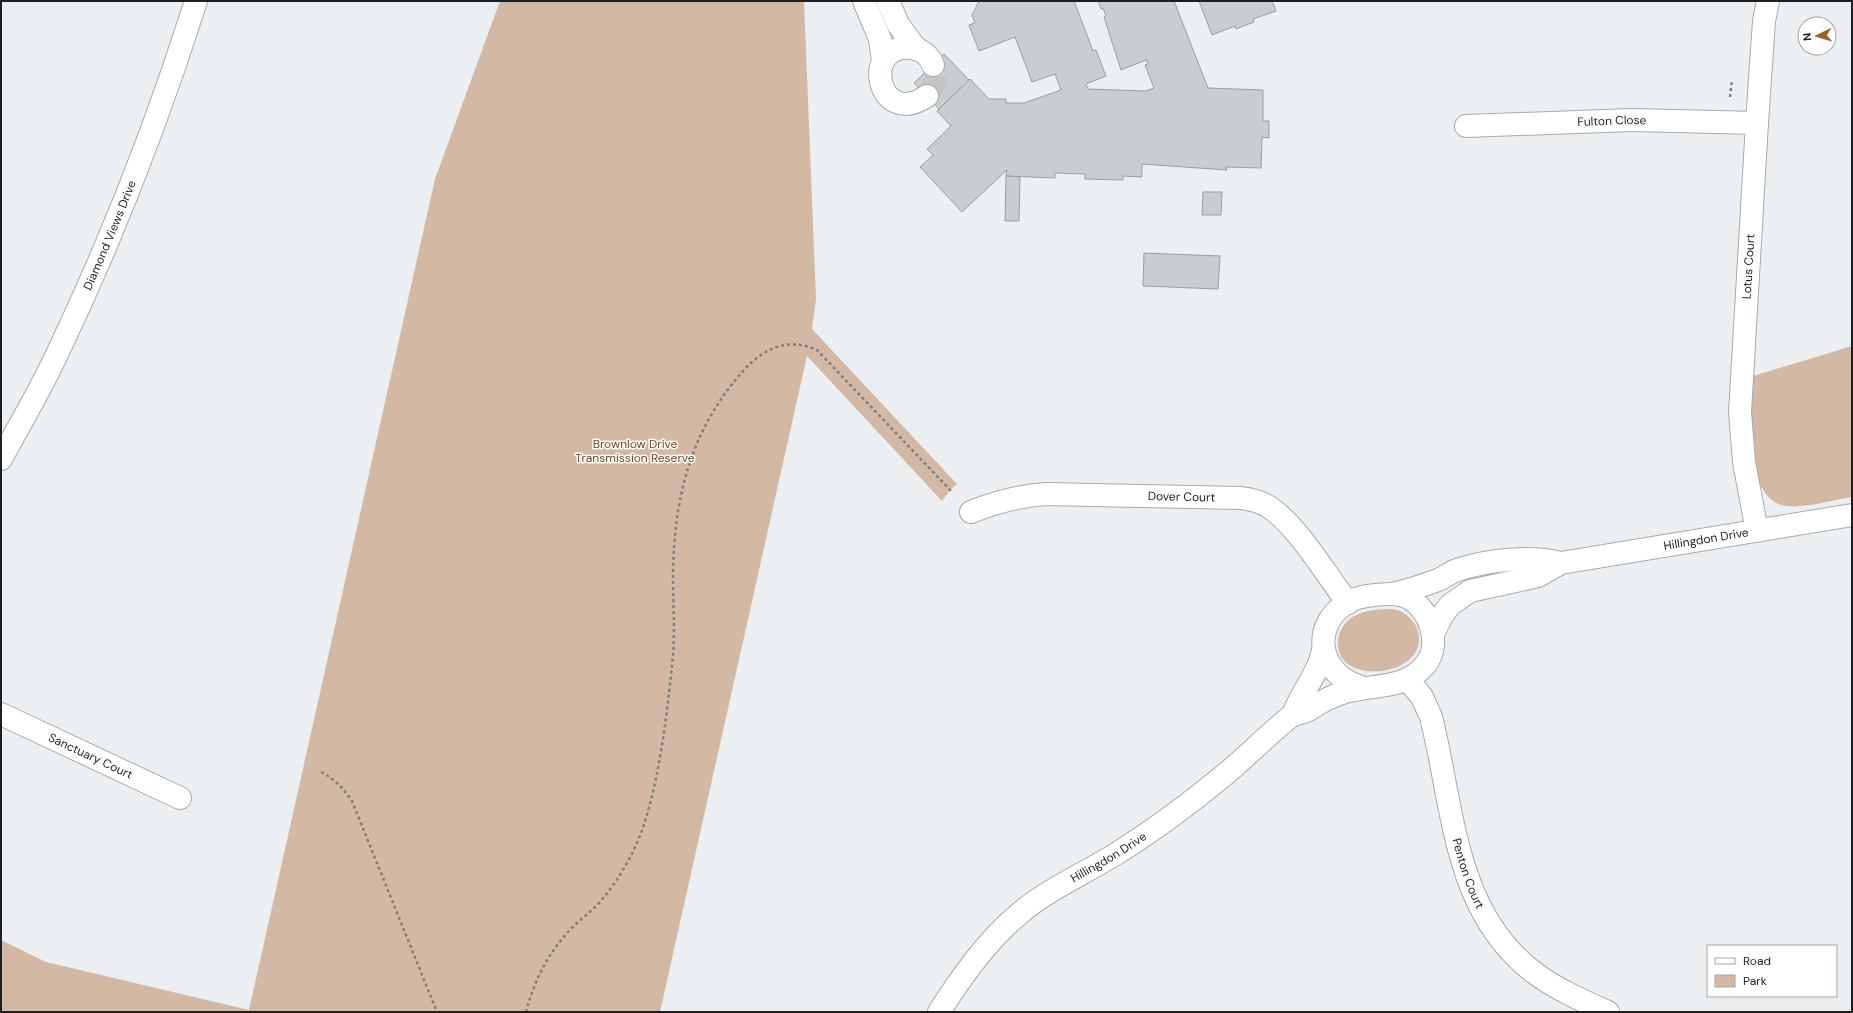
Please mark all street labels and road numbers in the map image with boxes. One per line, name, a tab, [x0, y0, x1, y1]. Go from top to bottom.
street label: Fulton Close	[1577, 112, 1647, 130]
street label: Diamond Views Drive	[80, 178, 140, 293]
street label: Lotus Court	[1739, 233, 1758, 300]
street label: Dover Court	[1148, 488, 1216, 505]
street label: Hillingdon Drive	[1662, 524, 1750, 554]
street label: Sanctuary Court	[46, 729, 136, 783]
street label: Hillingdon Drive	[1068, 828, 1150, 886]
street label: Penton Court	[1449, 837, 1488, 912]

